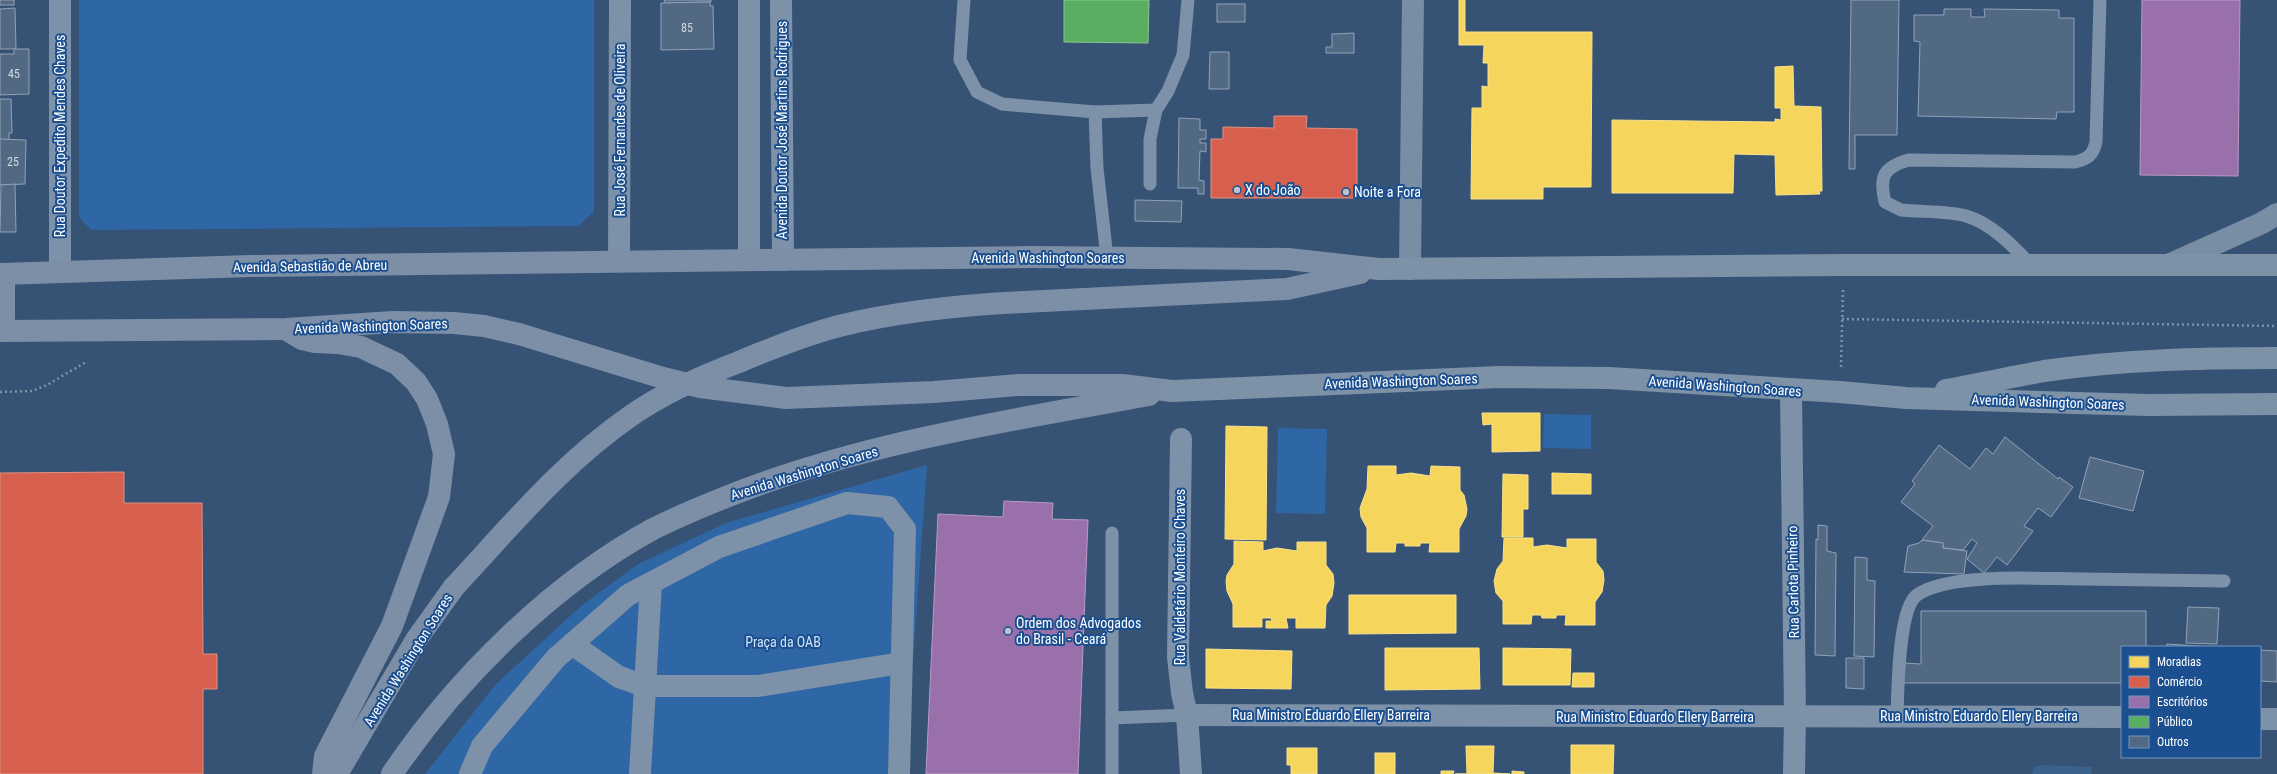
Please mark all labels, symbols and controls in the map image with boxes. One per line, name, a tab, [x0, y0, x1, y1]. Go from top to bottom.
house number: 85	[681, 21, 693, 35]
street label: Avenida Doutor José Martins Rodrigues	[774, 21, 790, 239]
street label: Rua Doutor Expedito Mendes Chaves	[52, 35, 68, 237]
street label: Rua José Fernandes de Oliveira	[612, 44, 628, 216]
house number: 45	[8, 67, 20, 81]
house number: 25	[7, 155, 19, 169]
place label: X do João	[1245, 182, 1301, 198]
place label: Noite a Fora	[1354, 184, 1421, 200]
marker: X do João	[1232, 185, 1242, 195]
marker: Noite a Fora	[1341, 187, 1351, 197]
street label: Avenida Washington Soares	[971, 250, 1125, 266]
street label: Avenida Sebastião de Abreu	[233, 257, 387, 275]
street label: Avenida Washington Soares	[294, 315, 448, 337]
street label: Avenida Washington Soares	[1324, 370, 1478, 392]
street label: Avenida Washington Soares	[1648, 373, 1802, 399]
street label: Avenida Washington Soares	[1971, 391, 2125, 413]
street label: Avenida Washington Soares	[728, 443, 880, 503]
street label: Rua Valdetário Monteiro Chaves	[1172, 489, 1188, 665]
street label: Rua Carlota Pinheiro	[1784, 525, 1802, 639]
street label: Avenida Washington Soares	[361, 591, 455, 729]
place label: Ordem dos Advogados do Brasil - Ceará	[1016, 615, 1141, 647]
marker: Ordem dos Advogados do Brasil - Ceará	[1003, 626, 1013, 636]
park label: Praça da OAB	[745, 634, 821, 650]
legend	[2121, 646, 2261, 758]
text: Moradias	[2157, 655, 2201, 669]
text: Comércio	[2157, 675, 2202, 689]
text: Escritórios	[2157, 695, 2208, 709]
street label: Rua Ministro Eduardo Ellery Barreira	[1232, 707, 1430, 723]
street label: Rua Ministro Eduardo Ellery Barreira	[1880, 708, 2078, 724]
street label: Rua Ministro Eduardo Ellery Barreira	[1556, 709, 1754, 725]
text: Público	[2157, 715, 2192, 729]
text: Outros	[2157, 735, 2189, 749]

